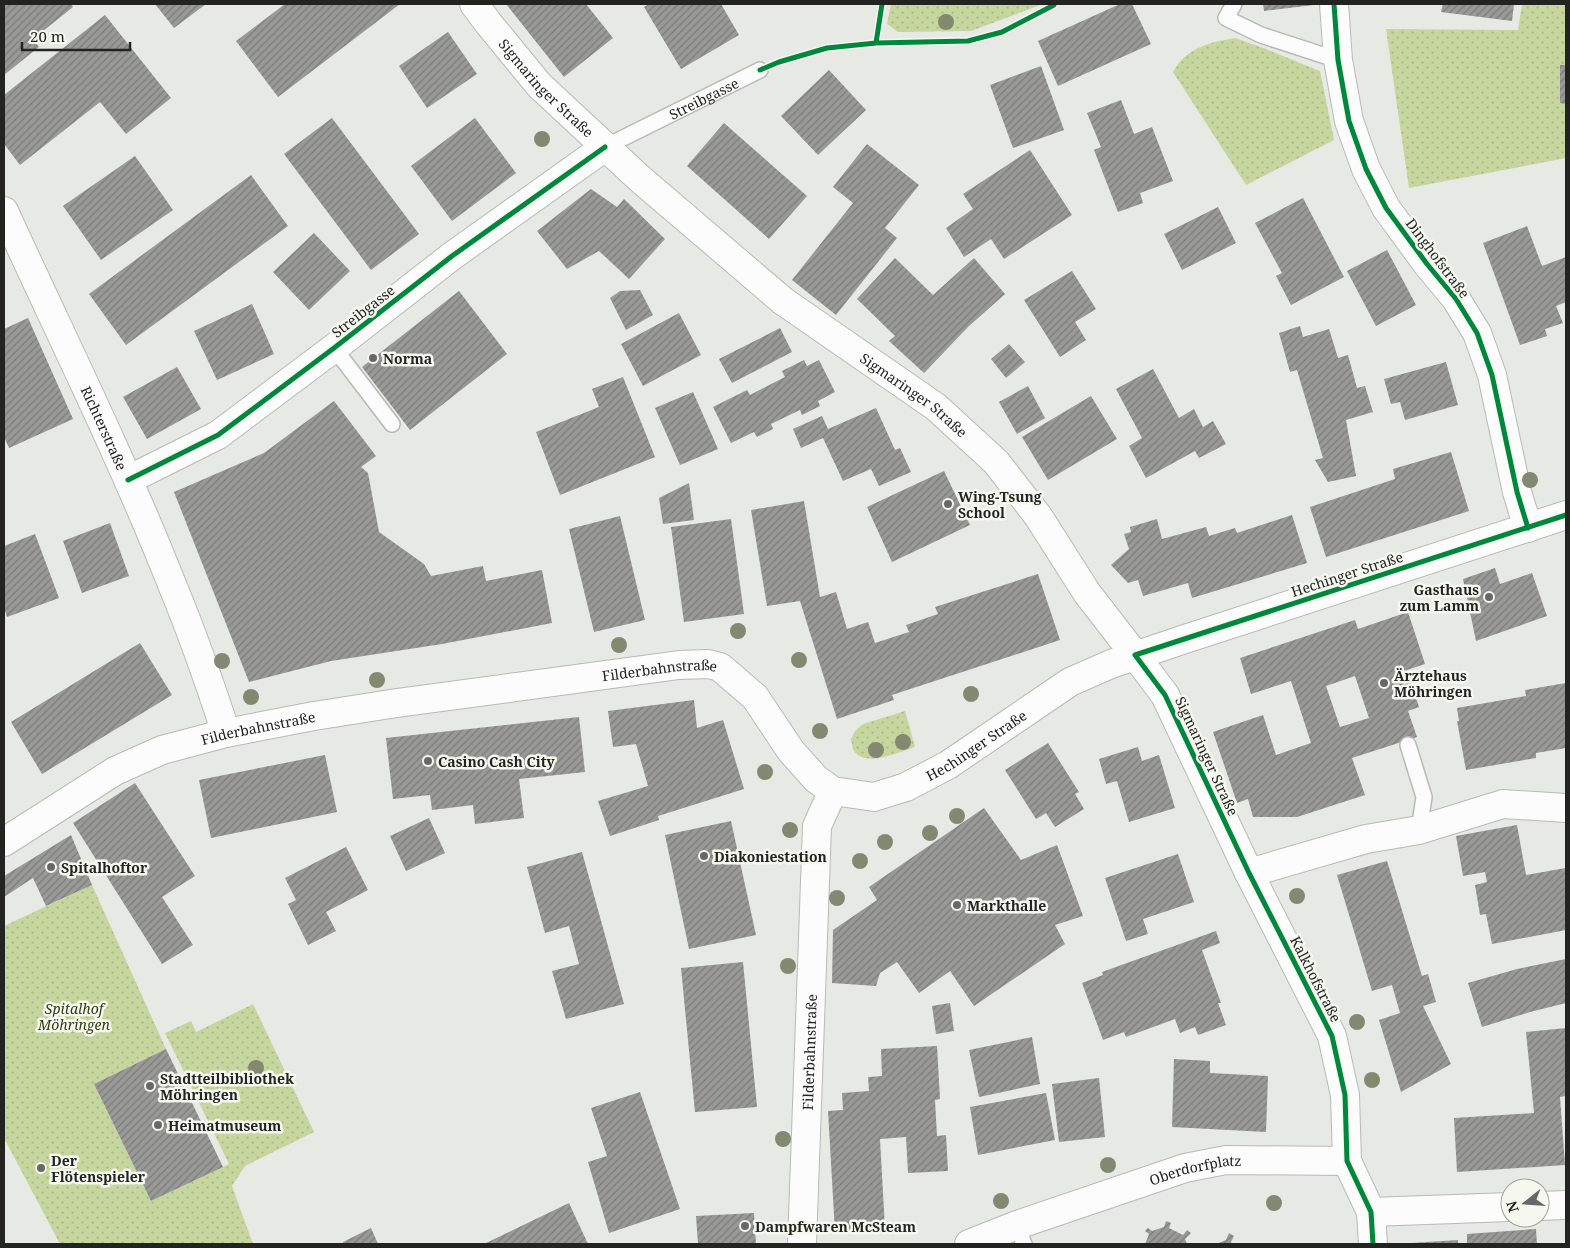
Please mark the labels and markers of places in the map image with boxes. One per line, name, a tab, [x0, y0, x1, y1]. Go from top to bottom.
place label: Norma	[383, 349, 432, 368]
marker: Norma	[367, 352, 379, 364]
place label: Wing-Tsung School	[958, 487, 1042, 522]
marker: Wing-Tsung School	[942, 498, 954, 510]
place label: Gasthaus zum Lamm	[1400, 580, 1479, 615]
marker: Gasthaus zum Lamm	[1483, 591, 1495, 603]
place label: Ärztehaus Möhringen	[1394, 666, 1472, 701]
marker: Ärztehaus Möhringen	[1378, 677, 1390, 689]
place label: Casino Cash City	[438, 752, 555, 771]
marker: Casino Cash City	[422, 755, 434, 767]
place label: Diakoniestation	[714, 847, 827, 866]
marker: Diakoniestation	[698, 850, 710, 862]
place label: Spitalhoftor	[61, 858, 148, 877]
marker: Spitalhoftor	[45, 861, 57, 873]
place label: Markthalle	[967, 896, 1046, 915]
marker: Markthalle	[951, 899, 963, 911]
place label: Stadtteilbibliothek Möhringen	[160, 1069, 294, 1104]
marker: Stadtteilbibliothek Möhringen	[144, 1080, 156, 1092]
place label: Heimatmuseum	[168, 1116, 281, 1135]
marker: Heimatmuseum	[152, 1119, 164, 1131]
place label: Der Flötenspieler	[51, 1151, 146, 1186]
marker: Der Flötenspieler	[35, 1162, 47, 1174]
place label: Dampfwaren McSteam	[755, 1217, 916, 1236]
marker: Dampfwaren McSteam	[739, 1220, 751, 1232]

